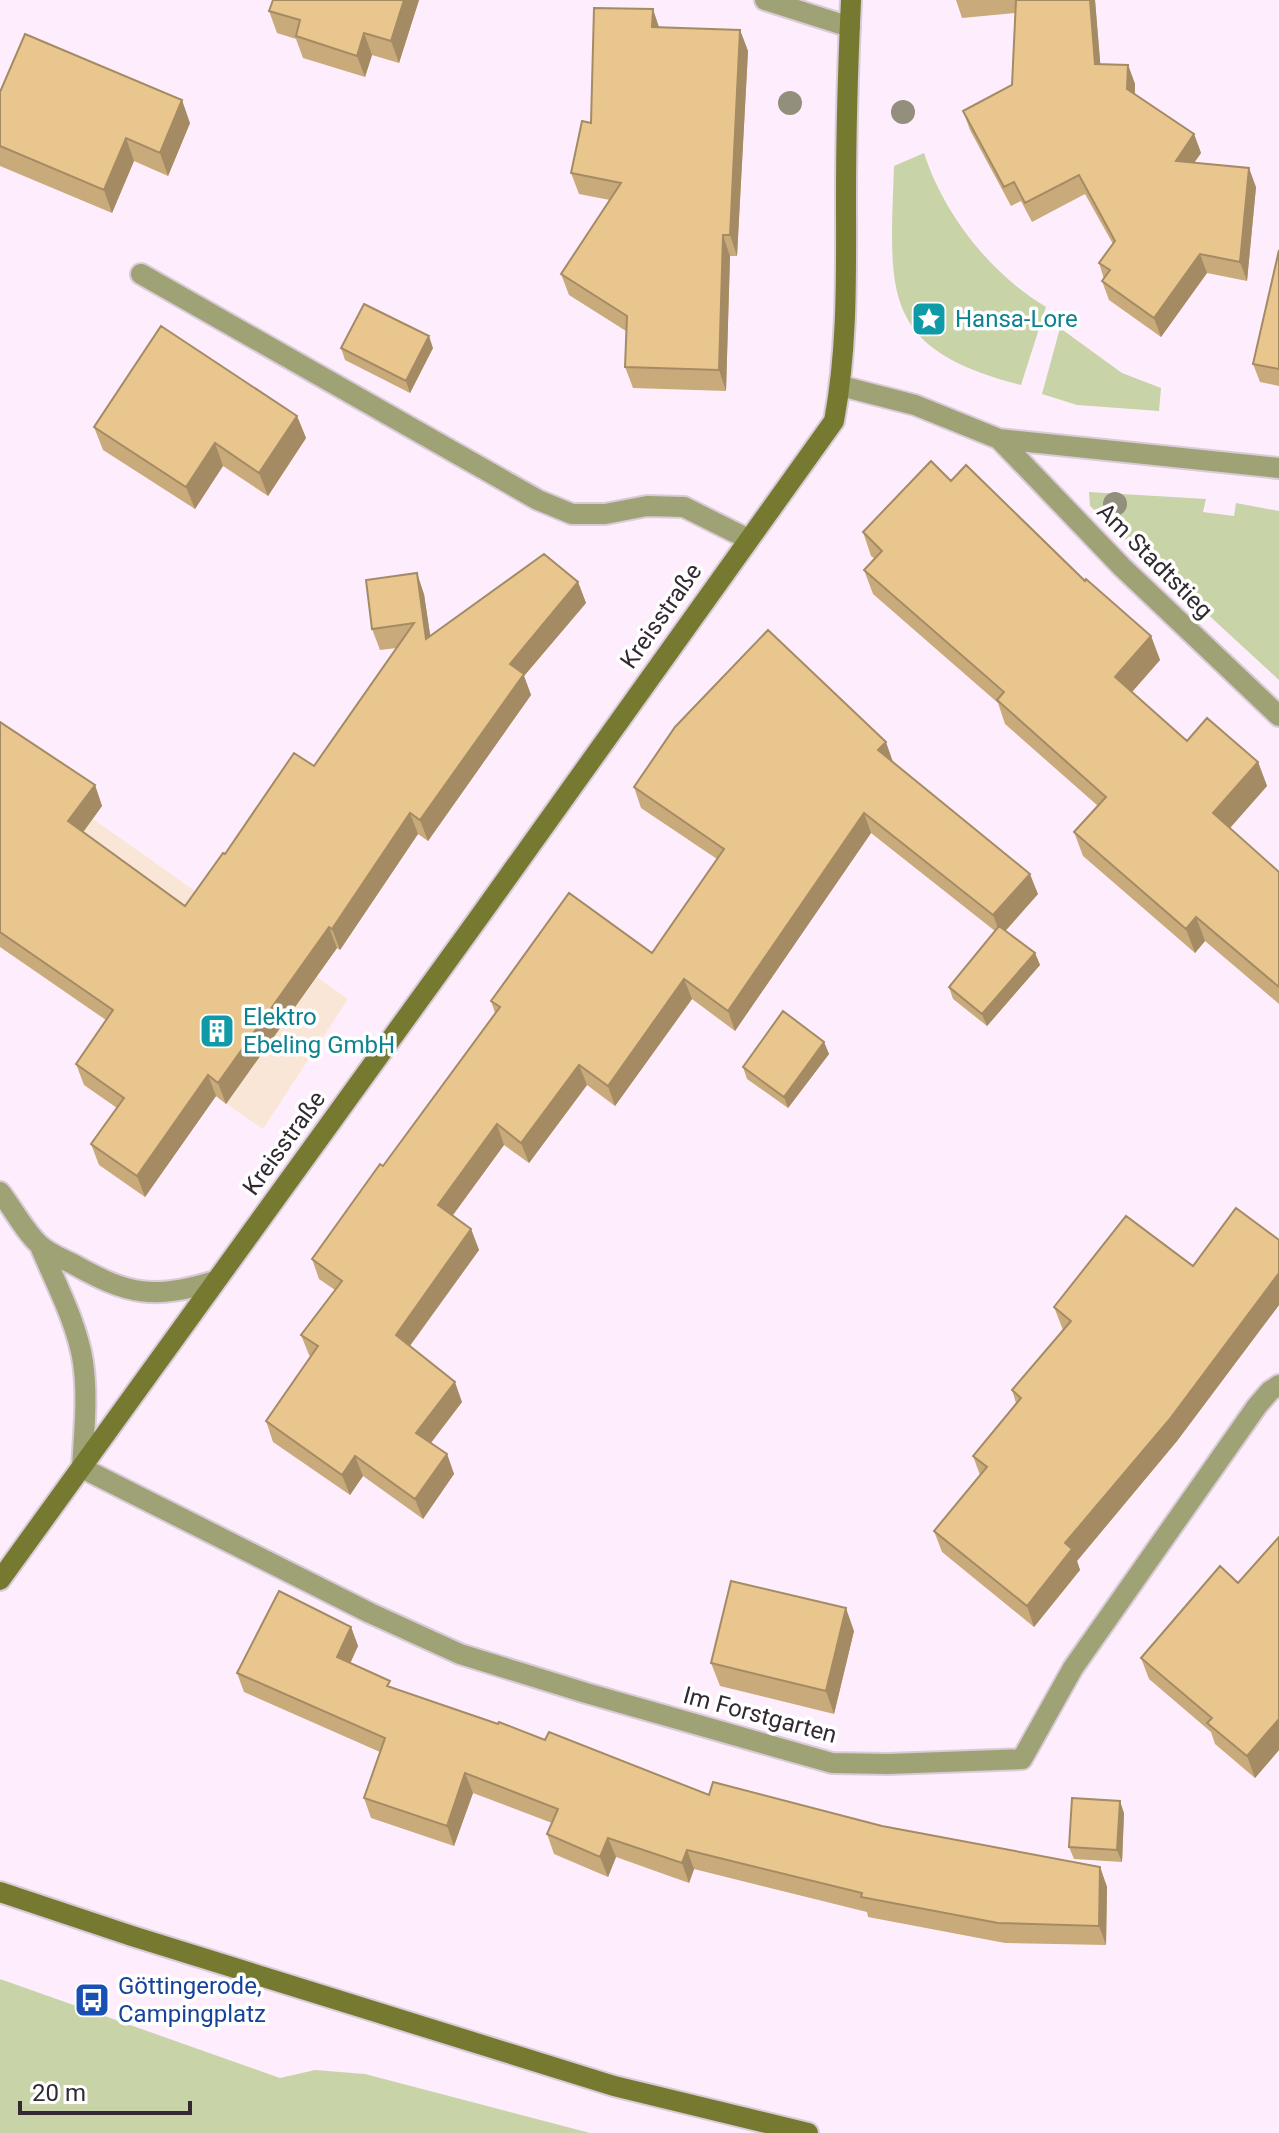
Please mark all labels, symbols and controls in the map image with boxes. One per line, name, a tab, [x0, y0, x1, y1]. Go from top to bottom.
place icon: Hansa-Lore	[910, 300, 948, 338]
place label: Hansa-Lore	[955, 305, 1078, 333]
street label: Am Stadtstieg	[1092, 498, 1218, 624]
street label: Kreisstraße	[615, 558, 707, 674]
place label: Elektro Ebeling GmbH	[243, 1003, 395, 1059]
building icon: Elektro Ebeling GmbH	[198, 1012, 236, 1050]
street label: Kreisstraße	[237, 1085, 331, 1201]
street label: Im Forstgarten	[680, 1681, 840, 1749]
place label: Göttingerode, Campingplatz	[118, 1972, 266, 2028]
bus stop icon: Göttingerode, Campingplatz	[73, 1981, 111, 2019]
scale bar	[20, 2065, 190, 2115]
text: 20 m	[32, 2079, 86, 2107]

